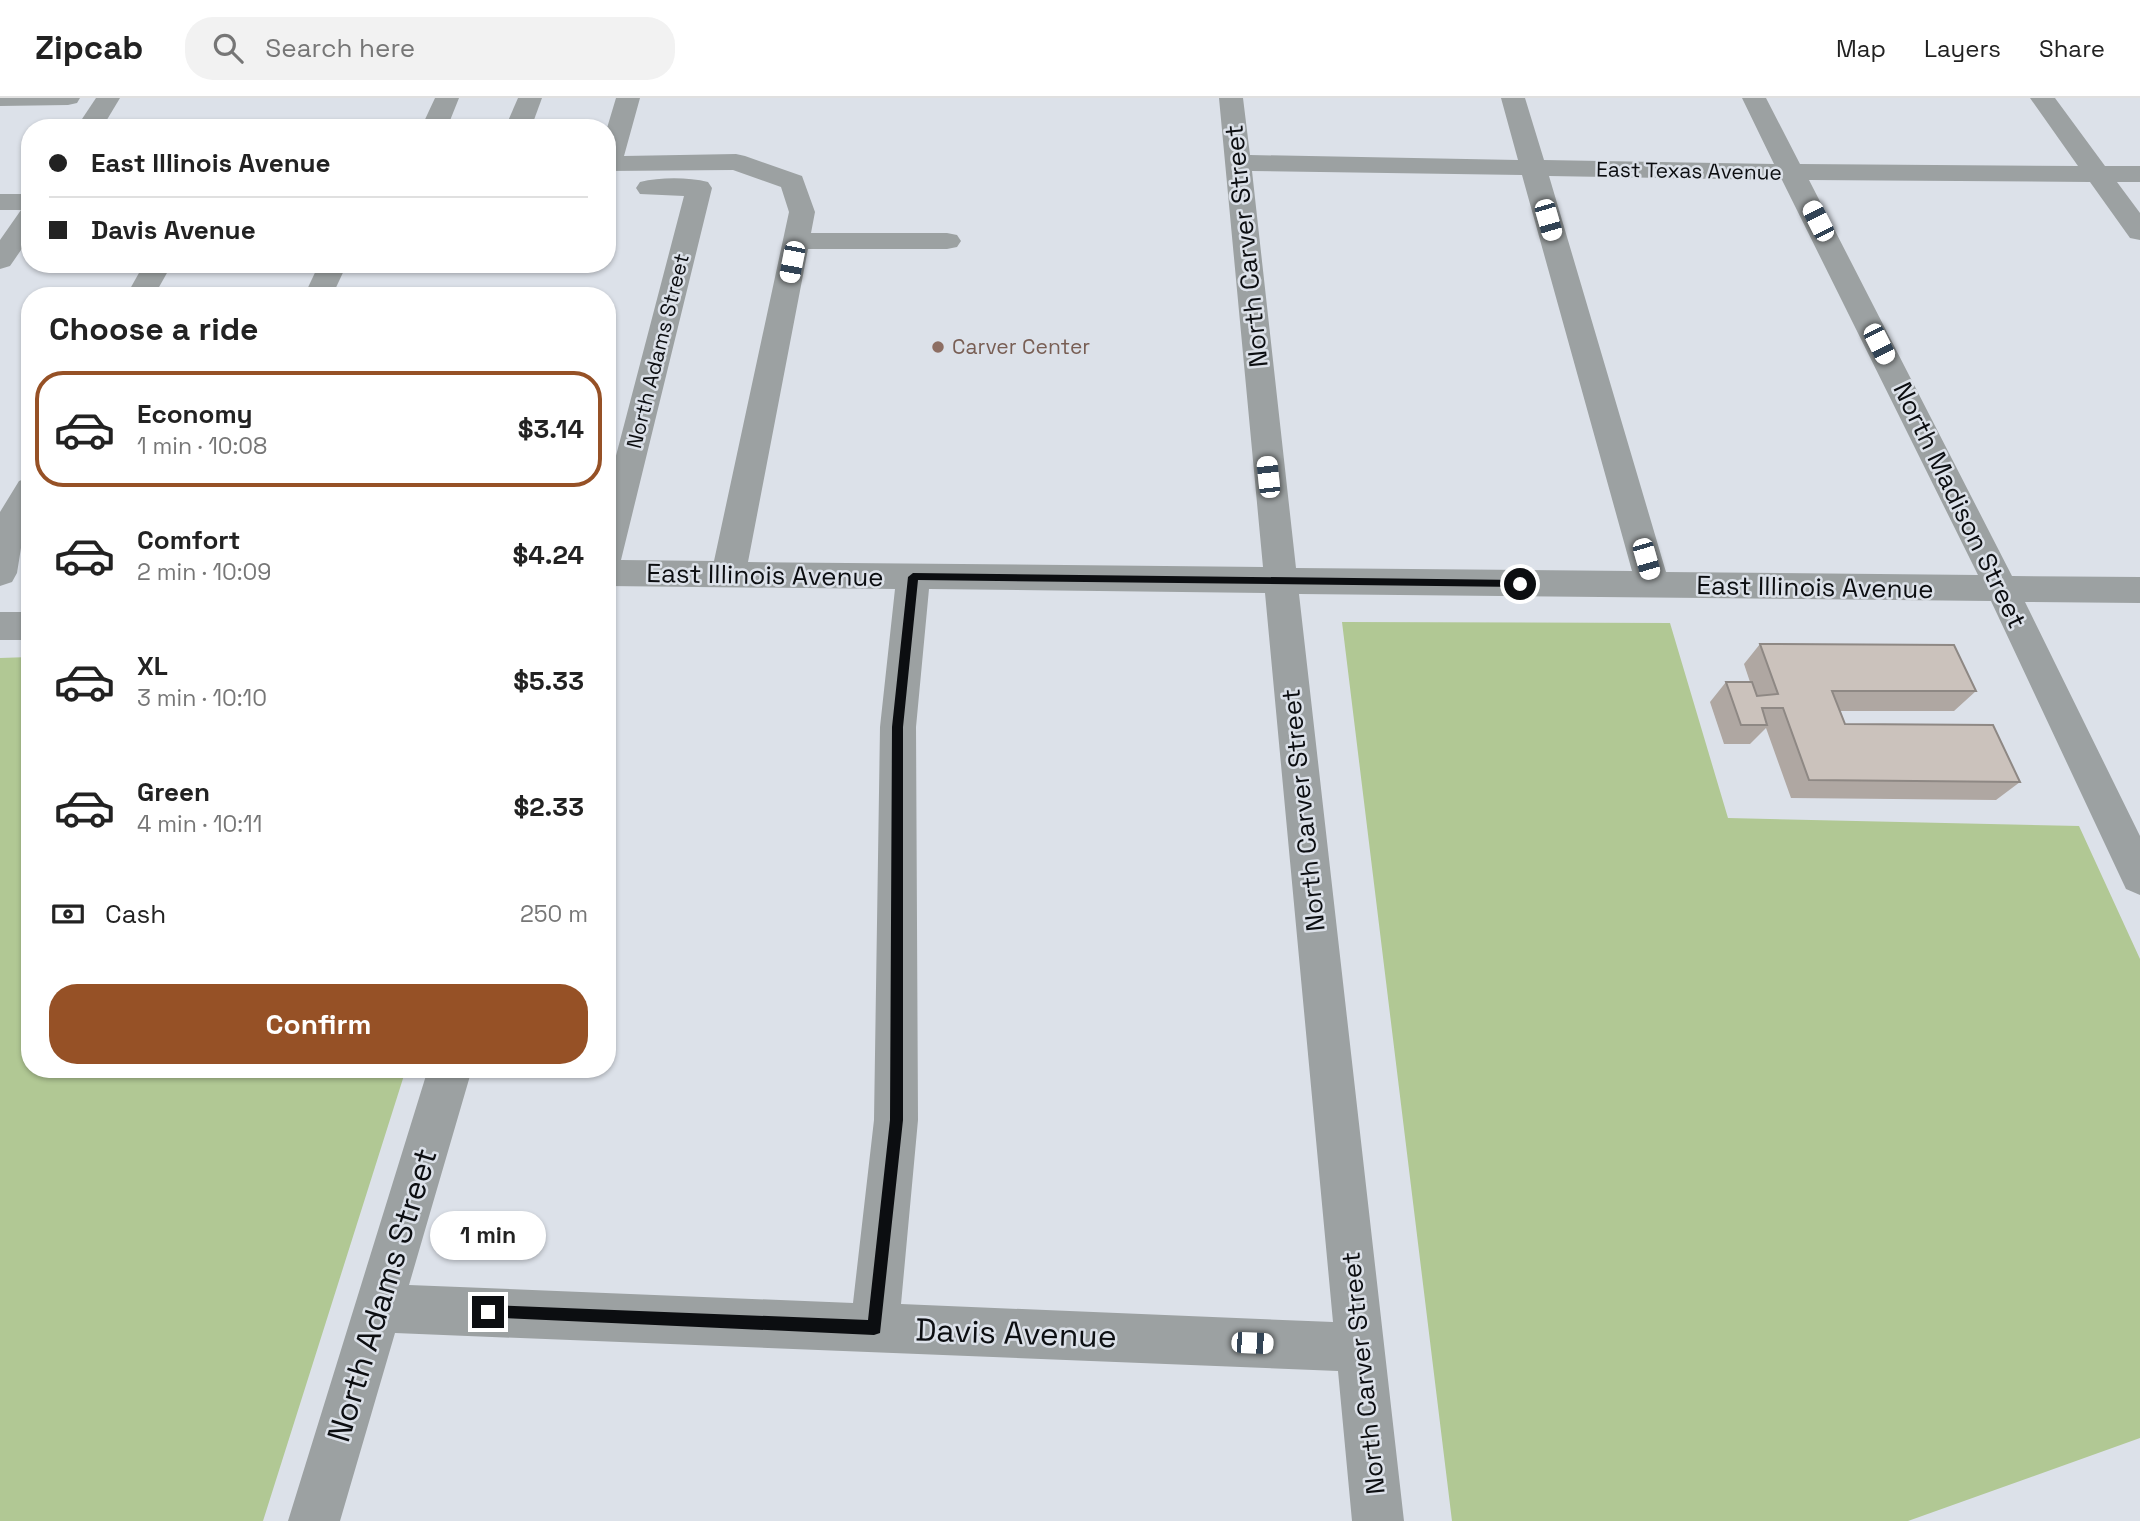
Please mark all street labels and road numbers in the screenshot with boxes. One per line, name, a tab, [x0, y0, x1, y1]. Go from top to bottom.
street label: North Carver Street	[1216, 123, 1276, 369]
street label: East Texas Avenue	[1596, 155, 1782, 186]
street label: North Adams Street	[620, 251, 695, 451]
street label: North Madison Street	[1886, 376, 2034, 634]
street label: East Illinois Avenue	[646, 556, 884, 594]
street label: East Illinois Avenue	[1696, 568, 1934, 606]
street label: North Carver Street	[1273, 687, 1333, 933]
street label: North Adams Street	[318, 1143, 446, 1447]
street label: North Carver Street	[1333, 1250, 1393, 1496]
street label: Davis Avenue	[915, 1309, 1117, 1357]

